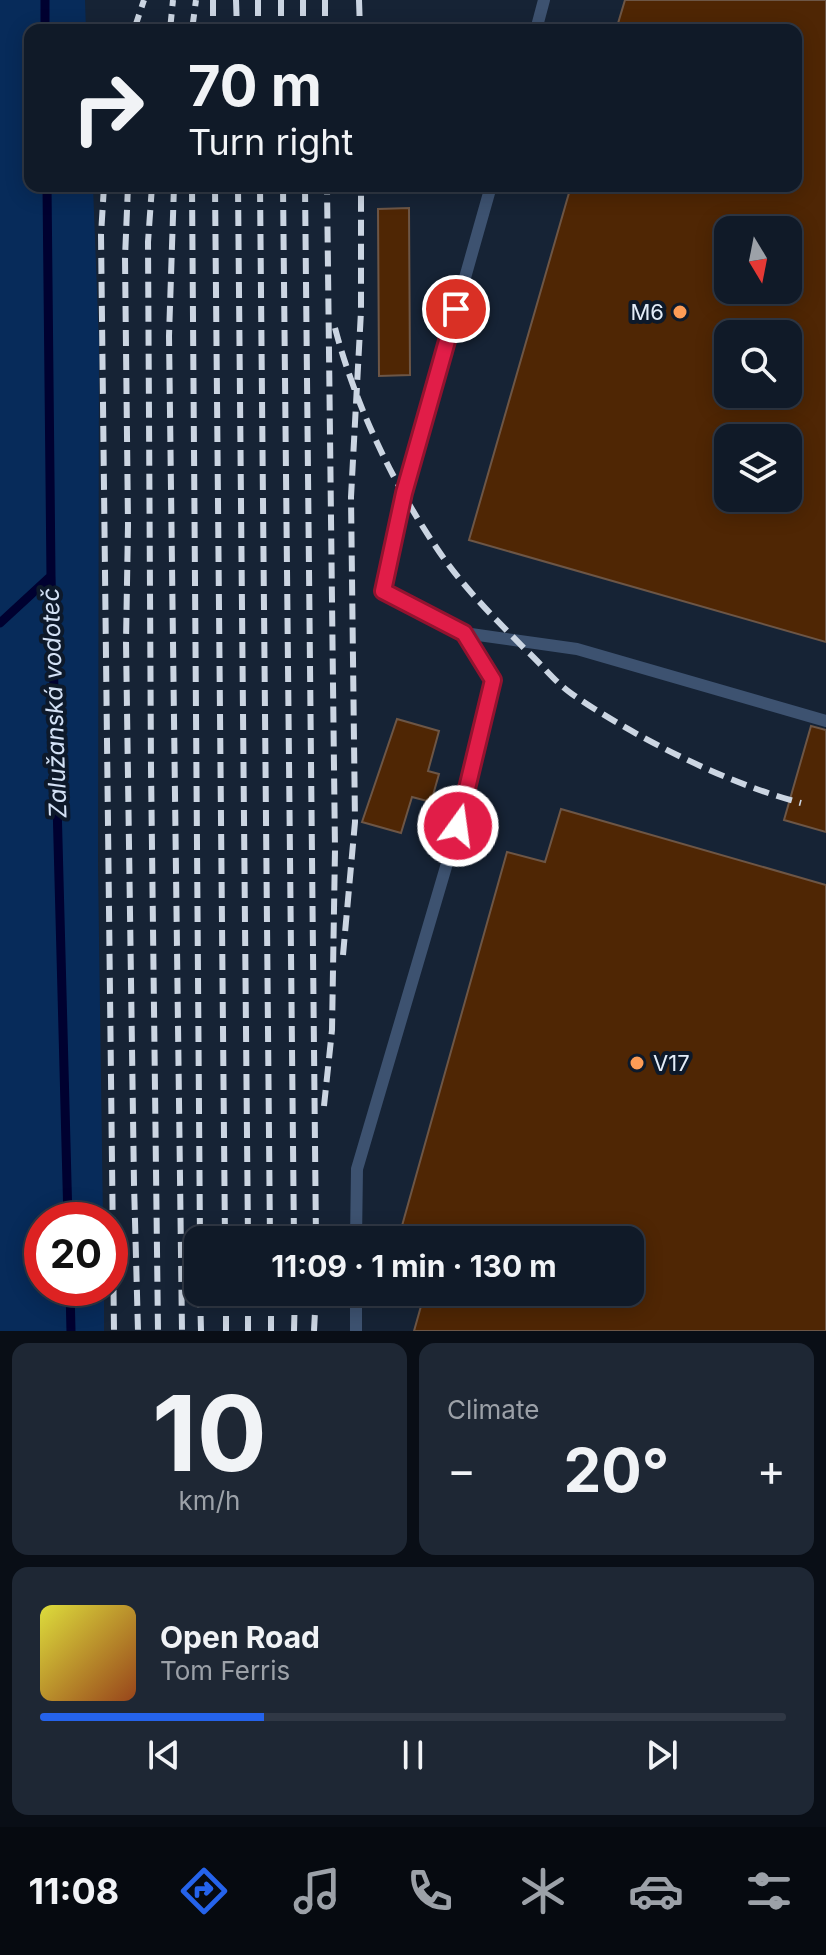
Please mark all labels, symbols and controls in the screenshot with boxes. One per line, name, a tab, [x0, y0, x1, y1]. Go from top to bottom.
text: 70 m	[188, 52, 322, 120]
icon: right	[56, 56, 160, 160]
text: Turn right	[188, 120, 353, 164]
north arrow	[714, 216, 802, 304]
map controls	[714, 216, 802, 512]
pin	[422, 275, 490, 343]
icon: arrive	[434, 287, 478, 331]
place label: M6	[630, 299, 664, 325]
marker: M6	[671, 303, 689, 321]
button: search	[714, 320, 802, 408]
button: layers	[714, 424, 802, 512]
water label: Zalužanská vodoteč	[35, 587, 73, 819]
position arrow	[416, 784, 500, 868]
place label: V17	[653, 1050, 690, 1076]
marker: V17	[628, 1054, 646, 1072]
speed limit sign: 20	[24, 1202, 128, 1306]
text: 11:09 · 1 min · 130 m	[271, 1248, 557, 1284]
text: 10	[152, 1370, 267, 1496]
text: Climate	[447, 1394, 539, 1425]
text: 20°	[564, 1434, 669, 1506]
text: −	[447, 1443, 476, 1497]
text: +	[757, 1443, 786, 1497]
text: km/h	[179, 1485, 240, 1516]
text: Open Road	[160, 1619, 320, 1655]
text: Tom Ferris	[160, 1655, 290, 1686]
icon: previous	[142, 1733, 186, 1777]
icon: pause	[391, 1733, 435, 1777]
icon: next	[640, 1733, 684, 1777]
icon: directions	[176, 1863, 232, 1919]
icon: music	[289, 1863, 345, 1919]
icon: phone	[402, 1863, 458, 1919]
icon: climate	[515, 1863, 571, 1919]
icon: car	[628, 1863, 684, 1919]
icon: filters	[741, 1863, 797, 1919]
text: 11:08	[29, 1869, 119, 1913]

